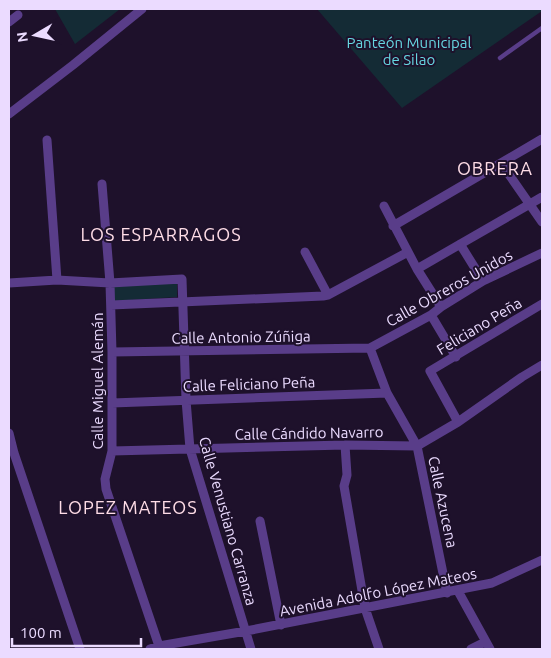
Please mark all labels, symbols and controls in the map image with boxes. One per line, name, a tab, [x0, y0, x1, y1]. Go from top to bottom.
north arrow	[10, 10, 60, 60]
text: N	[13, 31, 31, 43]
park label: Panteón Municipal de Silao	[347, 34, 472, 68]
district label: OBRERA	[457, 158, 533, 178]
district label: LOS ESPARRAGOS	[80, 224, 242, 244]
street label: Calle Obreros Unidos	[383, 246, 515, 330]
street label: Feliciano Peña	[433, 294, 525, 358]
street label: Calle Miguel Alemán	[89, 312, 106, 450]
street label: Calle Antonio Zúñiga	[171, 327, 311, 347]
street label: Calle Feliciano Peña	[182, 373, 316, 395]
street label: Calle Cándido Navarro	[234, 423, 384, 443]
street label: Calle Venustiano Carranza	[196, 435, 260, 607]
street label: Calle Azucena	[425, 455, 461, 549]
district label: LOPEZ MATEOS	[58, 497, 198, 517]
street label: Avenida Adolfo López Mateos	[278, 565, 478, 619]
scale bar	[12, 616, 141, 648]
text: 100 m	[20, 624, 62, 641]

